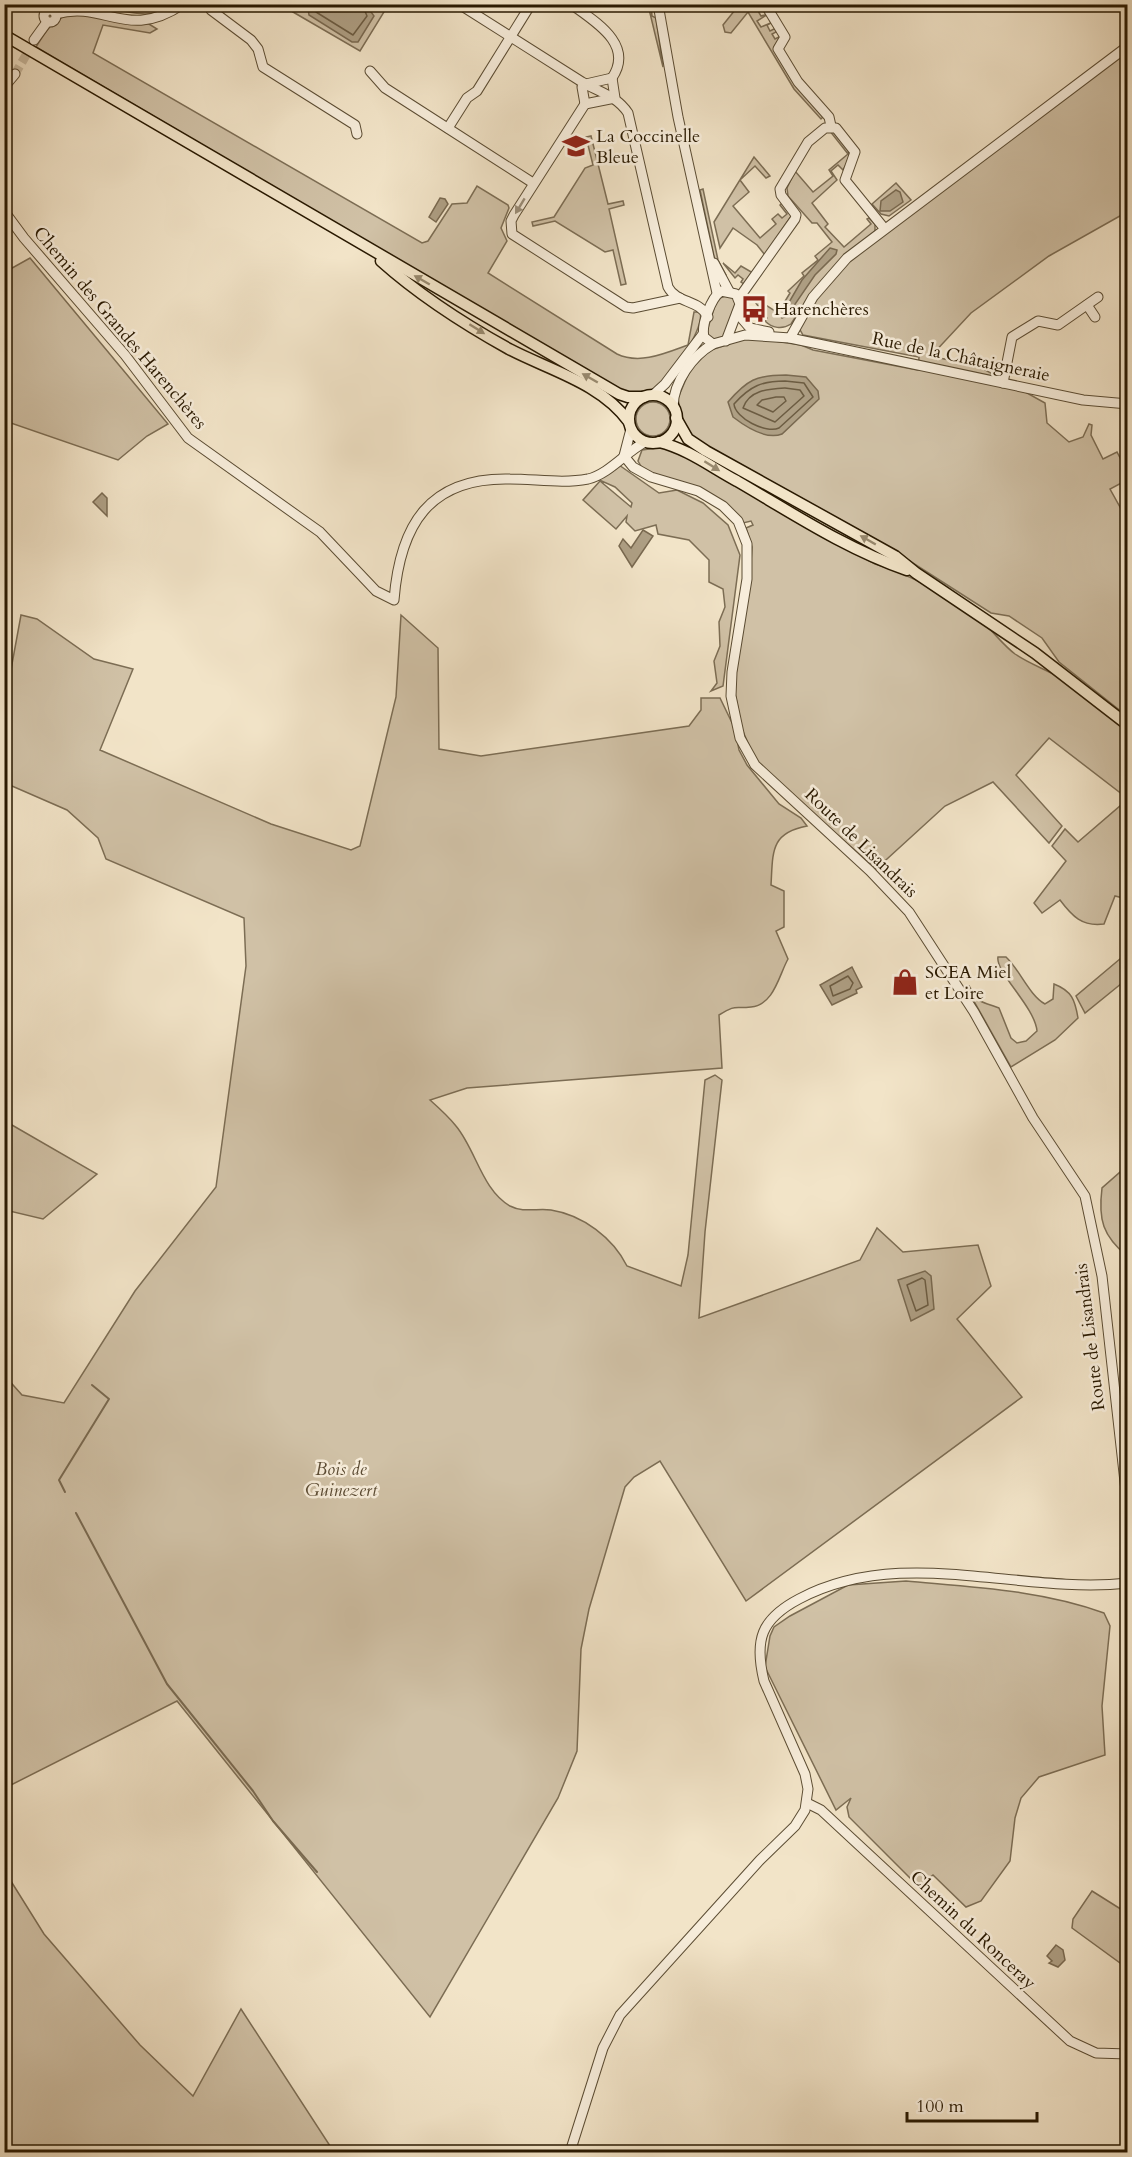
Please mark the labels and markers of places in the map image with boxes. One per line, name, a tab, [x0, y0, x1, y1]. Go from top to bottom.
place label: La Coccinelle Bleue	[596, 124, 700, 170]
school or university icon: La Coccinelle Bleue	[561, 131, 591, 161]
bus stop icon: Harenchères	[739, 294, 769, 324]
place label: Harenchères	[774, 297, 869, 322]
place label: SCEA Miel et Loire	[925, 960, 1012, 1006]
shop icon: SCEA Miel et Loire	[890, 967, 920, 997]

